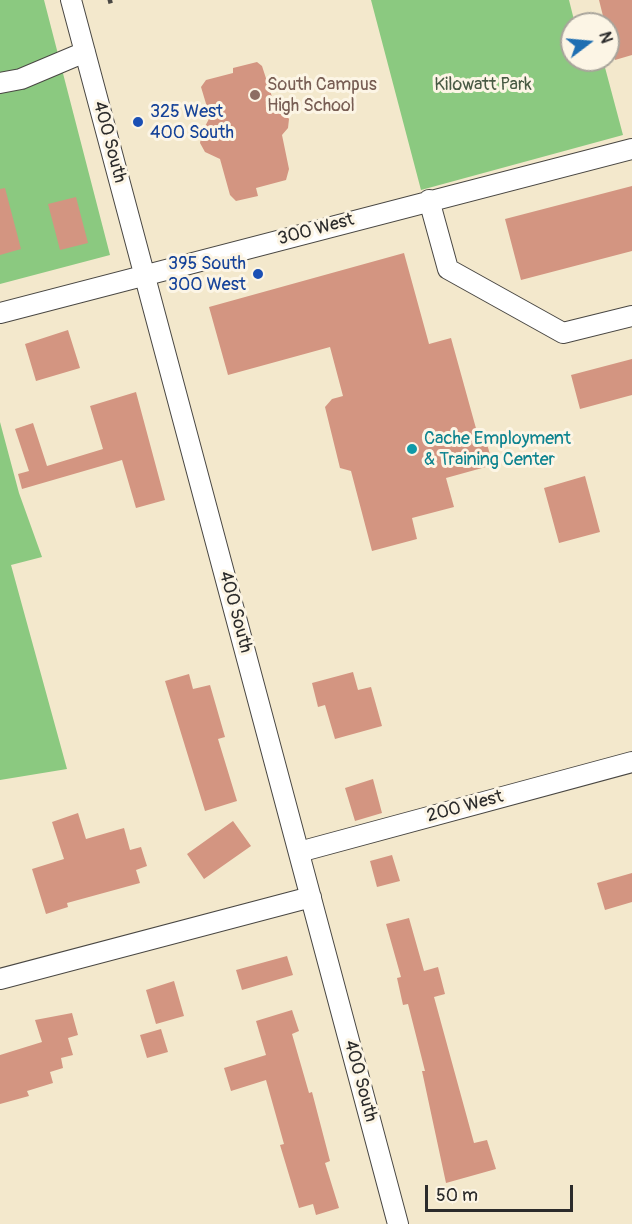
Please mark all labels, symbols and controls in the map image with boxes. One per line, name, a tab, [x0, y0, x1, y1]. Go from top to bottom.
north arrow	[560, 12, 620, 72]
text: N	[594, 30, 616, 46]
place label: South Campus High School	[267, 74, 377, 116]
park label: Kilowatt Park	[434, 74, 532, 96]
marker: South Campus High School	[248, 88, 262, 102]
street label: 400 South	[88, 99, 130, 185]
place label: 325 West 400 South	[150, 101, 234, 144]
marker: 325 West 400 South	[131, 115, 145, 129]
street label: 300 West	[275, 209, 357, 251]
place label: 395 South 300 West	[168, 253, 246, 296]
marker: 395 South 300 West	[251, 267, 265, 281]
place label: Cache Employment & Training Center	[424, 428, 571, 470]
marker: Cache Employment & Training Center	[405, 442, 419, 456]
street label: 400 South	[214, 569, 256, 655]
street label: 200 West	[424, 786, 506, 828]
street label: 400 South	[339, 1038, 381, 1124]
scale bar	[428, 1173, 576, 1211]
text: 50 m	[436, 1184, 478, 1207]

